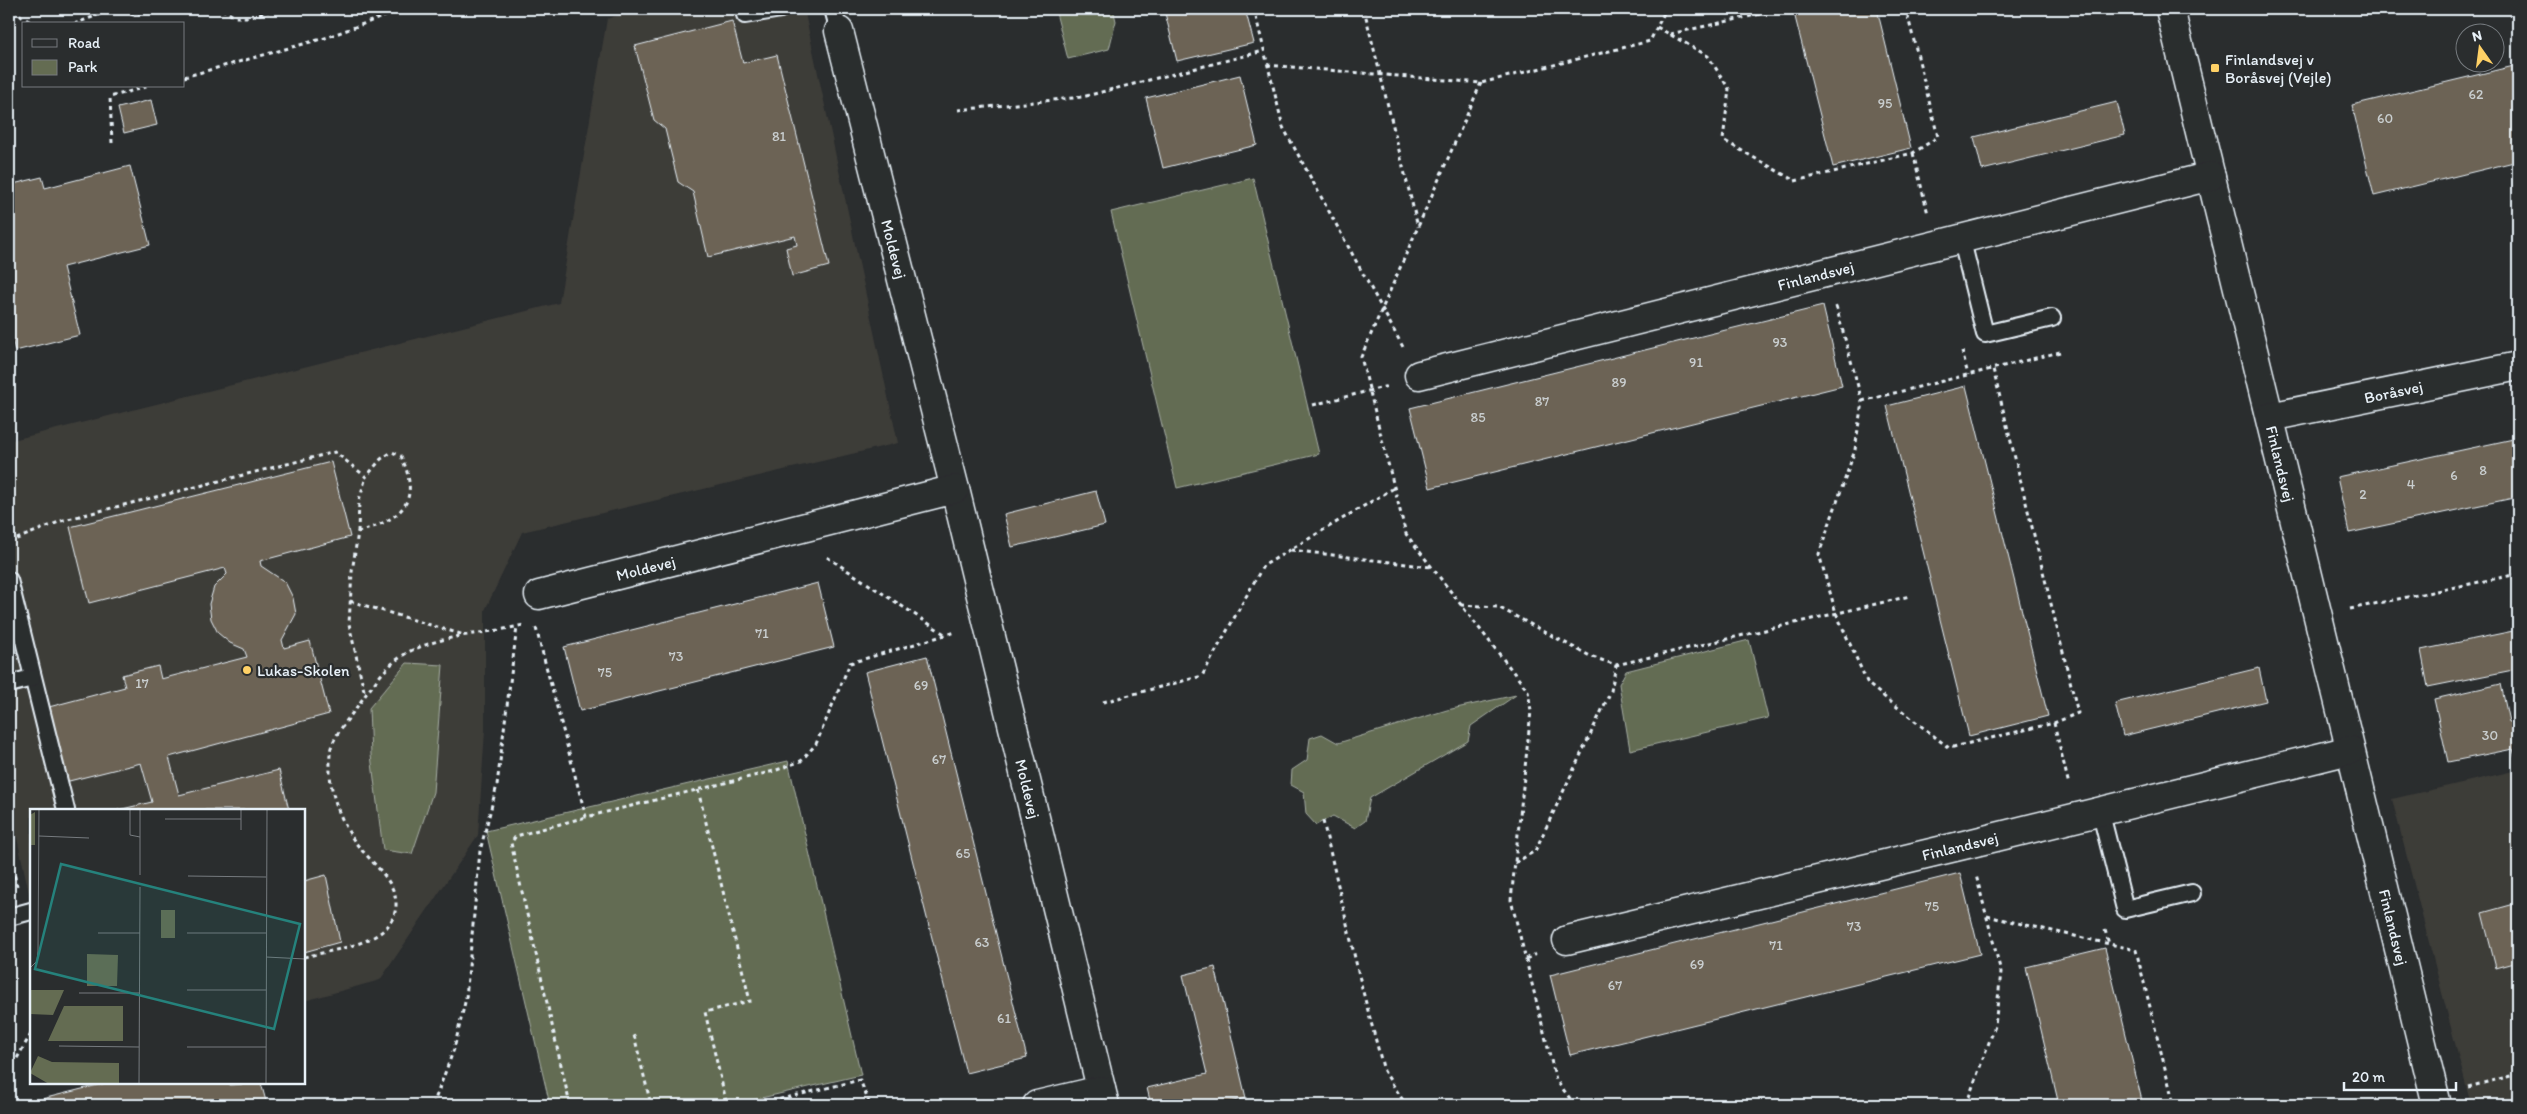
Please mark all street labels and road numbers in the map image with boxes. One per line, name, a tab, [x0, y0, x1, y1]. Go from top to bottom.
street label: Moldevej	[878, 217, 911, 281]
street label: Finlandsvej	[1776, 257, 1856, 294]
street label: Boråsvej	[2362, 376, 2424, 407]
street label: Finlandsvej	[2262, 424, 2299, 504]
street label: Moldevej	[614, 551, 677, 585]
street label: Moldevej	[1012, 757, 1044, 820]
street label: Finlandsvej	[1920, 827, 2000, 864]
street label: Finlandsvej	[2375, 887, 2412, 967]

